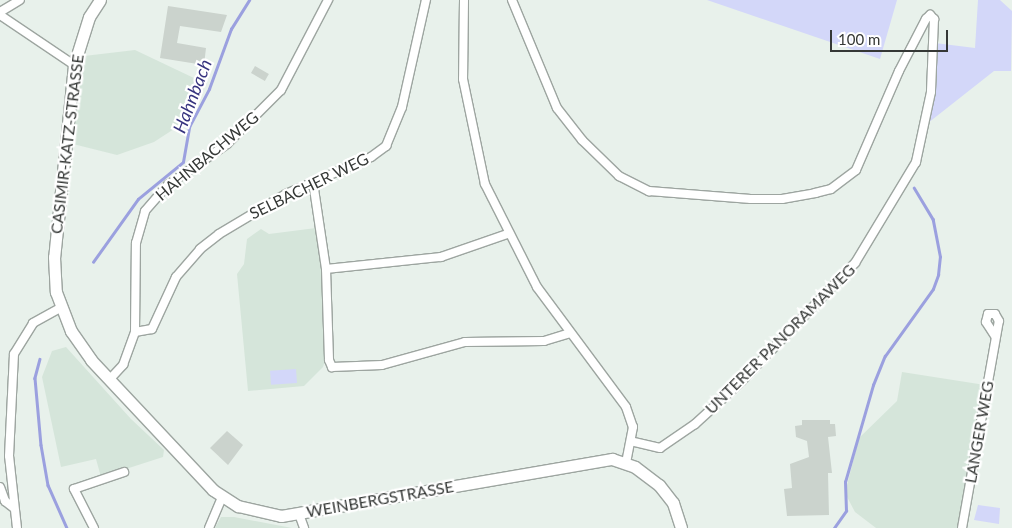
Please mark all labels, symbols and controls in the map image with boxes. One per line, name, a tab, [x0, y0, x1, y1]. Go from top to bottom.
scale bar	[832, 20, 950, 52]
text: 100 m	[838, 30, 880, 48]
street label: CASIMIR-KATZ-STRASSE	[46, 53, 88, 235]
water label: Hahnbach	[168, 56, 216, 136]
street label: HAHNBACHWEG	[152, 107, 262, 205]
street label: SELBACHER WEG	[246, 149, 372, 223]
street label: UNTERER PANORAMAWEG	[701, 260, 859, 418]
street label: LANGER WEG	[961, 379, 997, 485]
street label: WEINBERGSTRASSE	[305, 477, 455, 521]

